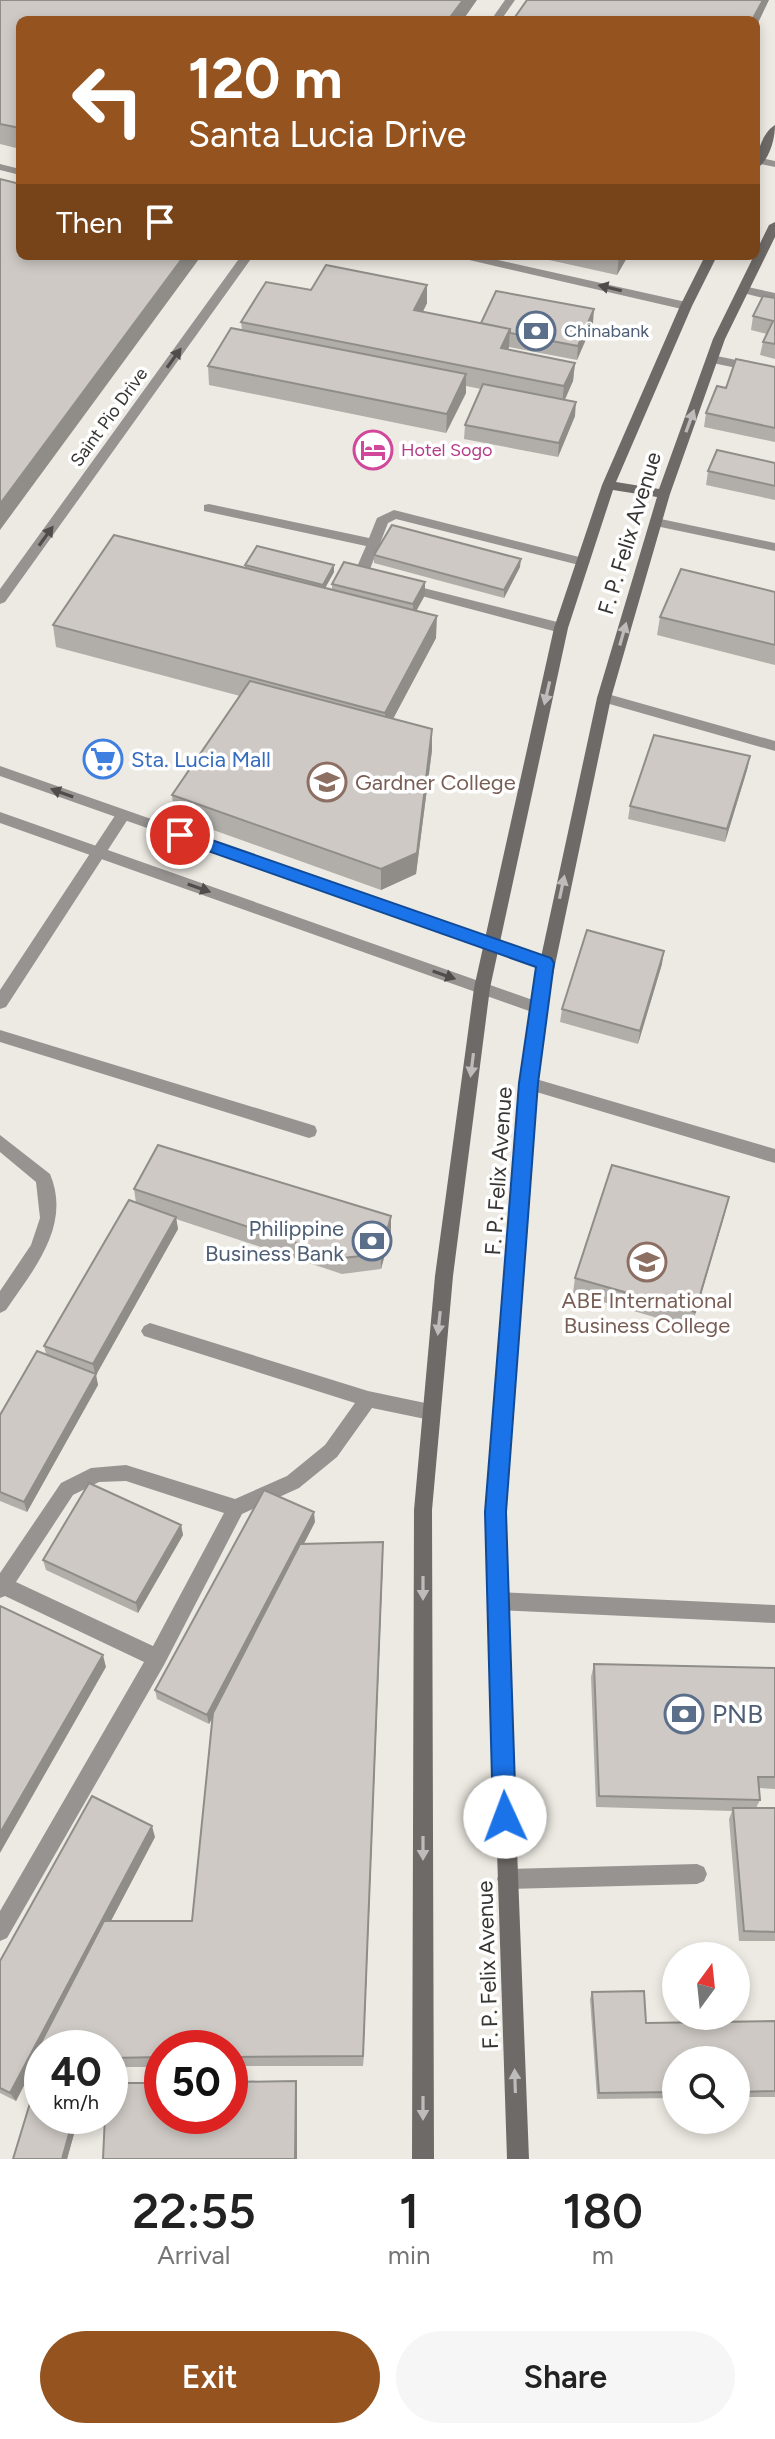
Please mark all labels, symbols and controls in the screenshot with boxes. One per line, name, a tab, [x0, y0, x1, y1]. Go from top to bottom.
text: 120 m	[188, 45, 343, 112]
icon: left	[56, 48, 160, 152]
text: Santa Lucia Drive	[188, 113, 466, 156]
icon: arrive	[138, 200, 182, 244]
text: Then	[56, 204, 122, 241]
one-way arrow	[597, 282, 622, 294]
bank icon: Chinabank	[515, 310, 557, 352]
place label: Chinabank	[564, 320, 649, 342]
one-way arrow	[166, 348, 181, 369]
street label: Saint Pio Drive	[66, 363, 152, 471]
one-way arrow	[684, 408, 697, 432]
hotel icon: Hotel Sogo	[352, 429, 394, 471]
place label: Hotel Sogo	[401, 439, 492, 461]
street label: F. P. Felix Avenue	[592, 449, 667, 618]
one-way arrow	[38, 525, 54, 547]
one-way arrow	[617, 621, 630, 645]
one-way arrow	[540, 681, 553, 706]
supermarket icon: Sta. Lucia Mall	[82, 738, 124, 780]
place label: Sta. Lucia Mall	[131, 746, 271, 773]
school or university icon: Gardner College	[306, 761, 348, 803]
place label: Gardner College	[355, 769, 516, 796]
one-way arrow	[50, 786, 74, 798]
pin	[146, 801, 214, 869]
icon: arrive	[158, 813, 202, 857]
one-way arrow	[556, 874, 569, 899]
one-way arrow	[187, 883, 211, 895]
one-way arrow	[432, 969, 456, 982]
one-way arrow	[465, 1053, 478, 1078]
street label: F. P. Felix Avenue	[479, 1086, 518, 1256]
place label: Philippine Business Bank	[205, 1215, 344, 1267]
bank icon: Philippine Business Bank	[351, 1220, 393, 1262]
school or university icon: ABE International Business College	[626, 1241, 668, 1283]
place label: ABE International Business College	[562, 1287, 732, 1339]
one-way arrow	[432, 1311, 445, 1336]
one-way arrow	[417, 1576, 429, 1601]
bank icon: PNB	[663, 1693, 705, 1735]
place label: PNB	[712, 1698, 763, 1730]
position arrow	[463, 1775, 547, 1859]
one-way arrow	[417, 1836, 429, 1861]
street label: F. P. Felix Avenue	[471, 1880, 504, 2050]
north arrow	[662, 1942, 750, 2030]
map controls	[662, 1942, 750, 2134]
speed limit sign: 50	[144, 2030, 248, 2134]
button: search	[662, 2046, 750, 2134]
text: 40	[50, 2048, 102, 2096]
one-way arrow	[509, 2068, 522, 2093]
text: km/h	[53, 2090, 99, 2114]
one-way arrow	[417, 2096, 429, 2121]
text: 22:55	[132, 2182, 256, 2240]
text: 1	[399, 2182, 419, 2240]
text: 180	[562, 2182, 643, 2240]
text: Arrival	[157, 2239, 231, 2271]
text: min	[388, 2239, 430, 2271]
text: m	[592, 2239, 614, 2271]
button: Exit	[40, 2331, 380, 2423]
button: Share	[396, 2331, 735, 2423]

